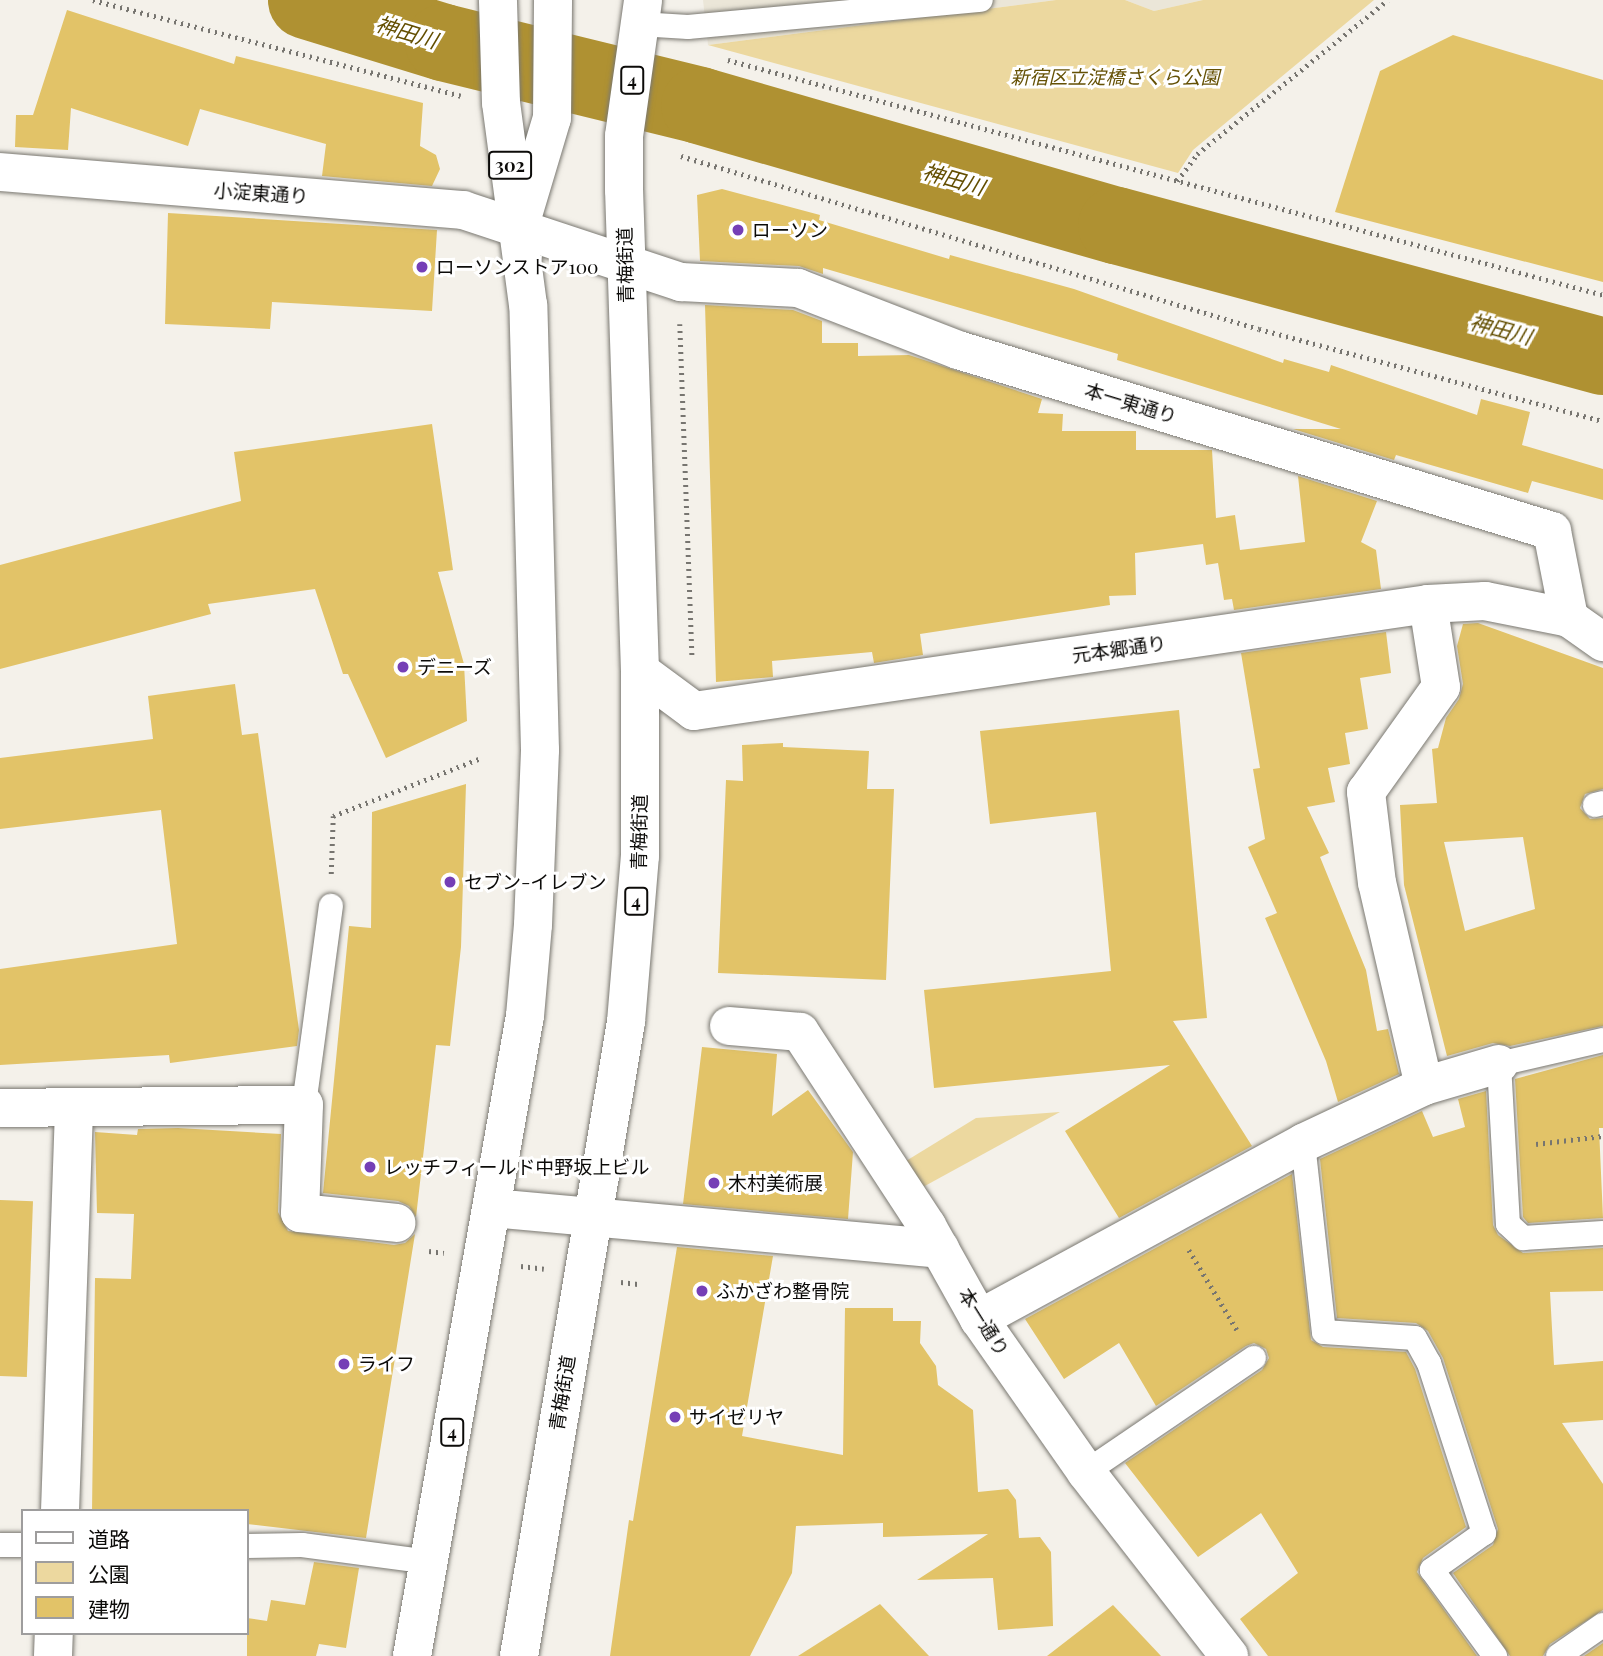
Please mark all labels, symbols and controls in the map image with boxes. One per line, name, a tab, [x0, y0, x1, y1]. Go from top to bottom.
water label: 神田川	[373, 10, 441, 52]
road number: 4	[620, 66, 644, 94]
park label: 新宿区立淀橋さくら公園	[1011, 66, 1219, 88]
road number: 302	[487, 150, 533, 180]
water label: 神田川	[920, 157, 988, 199]
street label: 小淀東通り	[213, 178, 309, 208]
place label: ローソン	[752, 219, 828, 241]
marker: ローソン	[730, 222, 746, 238]
street label: 青梅街道	[613, 227, 637, 303]
place label: ローソンストア100	[436, 256, 599, 278]
marker: ローソンストア100	[414, 259, 430, 275]
water label: 神田川	[1467, 308, 1535, 348]
street label: 本一東通り	[1082, 378, 1180, 428]
street label: 元本郷通り	[1070, 631, 1168, 667]
place label: デニーズ	[417, 656, 493, 678]
marker: デニーズ	[395, 659, 411, 675]
street label: 青梅街道	[627, 794, 651, 870]
place label: セブン-イレブン	[464, 871, 606, 893]
marker: セブン-イレブン	[442, 874, 458, 890]
road number: 4	[624, 887, 648, 916]
place label: レッチフィールド中野坂上ビル	[384, 1156, 650, 1178]
marker: レッチフィールド中野坂上ビル	[362, 1159, 378, 1175]
place label: 木村美術展	[728, 1172, 823, 1194]
marker: 木村美術展	[706, 1175, 722, 1191]
place label: ふかざわ整骨院	[716, 1280, 849, 1302]
marker: ふかざわ整骨院	[694, 1283, 710, 1299]
street label: 本一通り	[954, 1284, 1014, 1360]
place label: ライフ	[358, 1353, 415, 1375]
street label: 青梅街道	[545, 1354, 579, 1432]
marker: ライフ	[336, 1356, 352, 1372]
place label: サイゼリヤ	[689, 1406, 784, 1428]
marker: サイゼリヤ	[667, 1409, 683, 1425]
road number: 4	[440, 1418, 464, 1447]
legend	[21, 1509, 248, 1635]
text: 道路	[88, 1524, 130, 1552]
text: 公園	[88, 1559, 130, 1587]
text: 建物	[88, 1594, 130, 1622]

